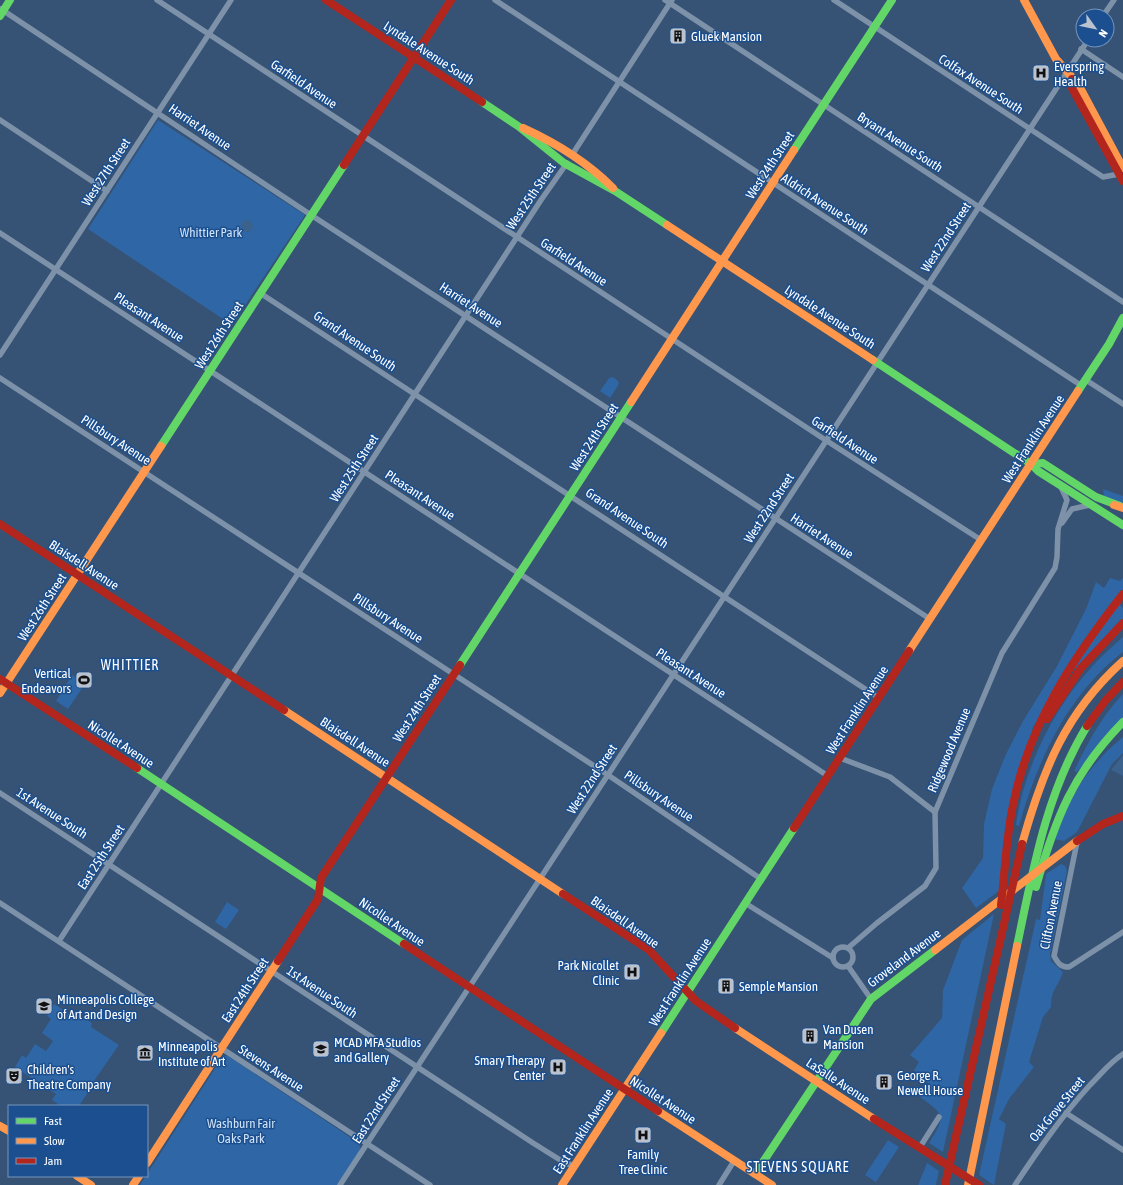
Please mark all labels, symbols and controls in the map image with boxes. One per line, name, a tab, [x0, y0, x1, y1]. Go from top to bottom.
north arrow	[1075, 8, 1115, 48]
street label: Lyndale Avenue South	[381, 18, 477, 88]
building icon: Gluek Mansion	[668, 26, 688, 46]
text: N	[1097, 27, 1110, 39]
place label: Gluek Mansion	[691, 29, 762, 44]
street label: Colfax Avenue South	[936, 51, 1026, 117]
street label: Garfield Avenue	[268, 56, 340, 112]
place label: Everspring Health	[1054, 59, 1104, 89]
hospital icon: Everspring Health	[1031, 63, 1051, 83]
street label: Harriet Avenue	[166, 101, 234, 153]
street label: Bryant Avenue South	[854, 109, 946, 175]
street label: West 24th Street	[743, 128, 798, 202]
street label: West 27th Street	[79, 135, 134, 209]
street label: West 25th Street	[503, 159, 559, 232]
street label: Aldrich Avenue South	[778, 170, 872, 238]
street label: West 22nd Street	[918, 199, 974, 275]
park label: Whittier Park	[180, 225, 242, 240]
street label: Garfield Avenue	[538, 235, 610, 289]
street label: Harriet Avenue	[437, 279, 505, 331]
street label: Lyndale Avenue South	[782, 282, 878, 352]
street label: Pleasant Avenue	[111, 289, 187, 345]
street label: West 26th Street	[192, 298, 247, 372]
street label: Grand Avenue South	[311, 308, 399, 374]
street label: West Franklin Avenue	[999, 392, 1067, 486]
street label: West 24th Street	[567, 400, 622, 474]
street label: Pillsbury Avenue	[78, 412, 154, 468]
street label: Garfield Avenue	[809, 413, 881, 467]
street label: West 25th Street	[327, 431, 382, 505]
street label: Pleasant Avenue	[382, 467, 458, 523]
street label: West 22nd Street	[741, 470, 797, 546]
street label: Grand Avenue South	[583, 485, 671, 551]
street label: Harriet Avenue	[788, 510, 856, 562]
street label: Blaisdell Avenue	[46, 537, 122, 593]
street label: West 26th Street	[15, 570, 70, 644]
street label: Pillsbury Avenue	[350, 590, 426, 646]
street label: Pleasant Avenue	[653, 645, 729, 701]
district label: WHITTIER	[101, 657, 159, 673]
street label: West Franklin Avenue	[823, 663, 891, 757]
place label: Vertical Endeavors	[21, 666, 72, 696]
sports icon: Vertical Endeavors	[74, 670, 94, 690]
street label: West 24th Street	[390, 671, 445, 745]
street label: Ridgewood Avenue	[924, 705, 974, 795]
street label: Blaisdell Avenue	[317, 714, 393, 770]
street label: Nicollet Avenue	[85, 717, 157, 771]
street label: West 22nd Street	[564, 741, 620, 817]
street label: Pillsbury Avenue	[622, 767, 696, 825]
street label: 1st Avenue South	[14, 784, 90, 842]
street label: East 25th Street	[74, 822, 128, 892]
street label: Clifton Avenue	[1037, 879, 1065, 951]
street label: Blaisdell Avenue	[588, 893, 662, 951]
street label: Nicollet Avenue	[356, 895, 428, 949]
street label: Groveland Avenue	[865, 926, 944, 990]
street label: West Franklin Avenue	[646, 935, 714, 1029]
street label: East 24th Street	[218, 955, 272, 1025]
place label: Park Nicollet Clinic	[558, 958, 619, 988]
hospital icon: Park Nicollet Clinic	[622, 962, 642, 982]
street label: 1st Avenue South	[284, 963, 360, 1021]
building icon: Semple Mansion	[716, 976, 736, 996]
place label: Semple Mansion	[739, 979, 818, 994]
place label: Minneapolis College of Art and Design	[57, 992, 154, 1022]
school or university icon: Minneapolis College of Art and Design	[34, 996, 54, 1016]
place label: Van Dusen Mansion	[823, 1022, 873, 1052]
building icon: Van Dusen Mansion	[800, 1026, 820, 1046]
place label: MCAD MFA Studios and Gallery	[334, 1035, 422, 1065]
place label: Minneapolis Institute of Art	[158, 1039, 226, 1069]
school or university icon: MCAD MFA Studios and Gallery	[311, 1039, 331, 1059]
street label: Stevens Avenue	[236, 1041, 306, 1095]
museum icon: Minneapolis Institute of Art	[135, 1043, 155, 1063]
place label: Smary Therapy Center	[475, 1053, 546, 1083]
street label: LaSalle Avenue	[803, 1055, 873, 1107]
hospital icon: Smary Therapy Center	[548, 1057, 568, 1077]
place label: Children's Theatre Company	[27, 1062, 112, 1092]
theatre icon: Children's Theatre Company	[4, 1066, 24, 1086]
place label: George R. Newell House	[897, 1068, 963, 1098]
building icon: George R. Newell House	[874, 1072, 894, 1092]
street label: Nicollet Avenue	[627, 1073, 699, 1127]
street label: Oak Grove Street	[1026, 1073, 1088, 1145]
street label: East 22nd Street	[349, 1074, 403, 1146]
street label: East Franklin Avenue	[550, 1085, 616, 1177]
legend	[8, 1105, 148, 1177]
text: Fast	[44, 1114, 62, 1128]
park label: Washburn Fair Oaks Park	[207, 1116, 275, 1146]
hospital icon: Family Tree Clinic	[633, 1125, 653, 1145]
text: Slow	[44, 1134, 65, 1148]
place label: Family Tree Clinic	[619, 1147, 668, 1177]
text: Jam	[44, 1154, 62, 1168]
district label: STEVENS SQUARE	[746, 1159, 850, 1175]

